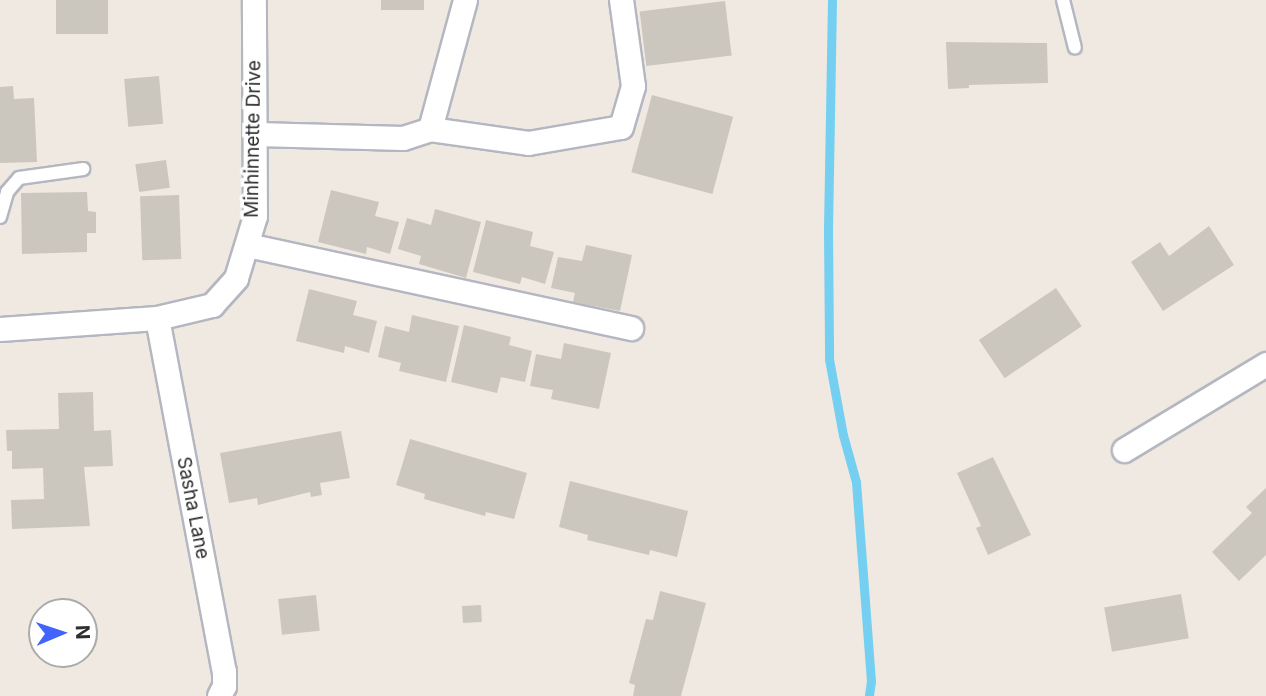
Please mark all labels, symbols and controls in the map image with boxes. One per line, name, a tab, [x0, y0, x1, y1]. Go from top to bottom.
street label: Minhinnette Drive	[240, 60, 266, 218]
street label: Sasha Lane	[172, 455, 214, 561]
north arrow	[28, 598, 98, 668]
text: N	[71, 625, 94, 640]

